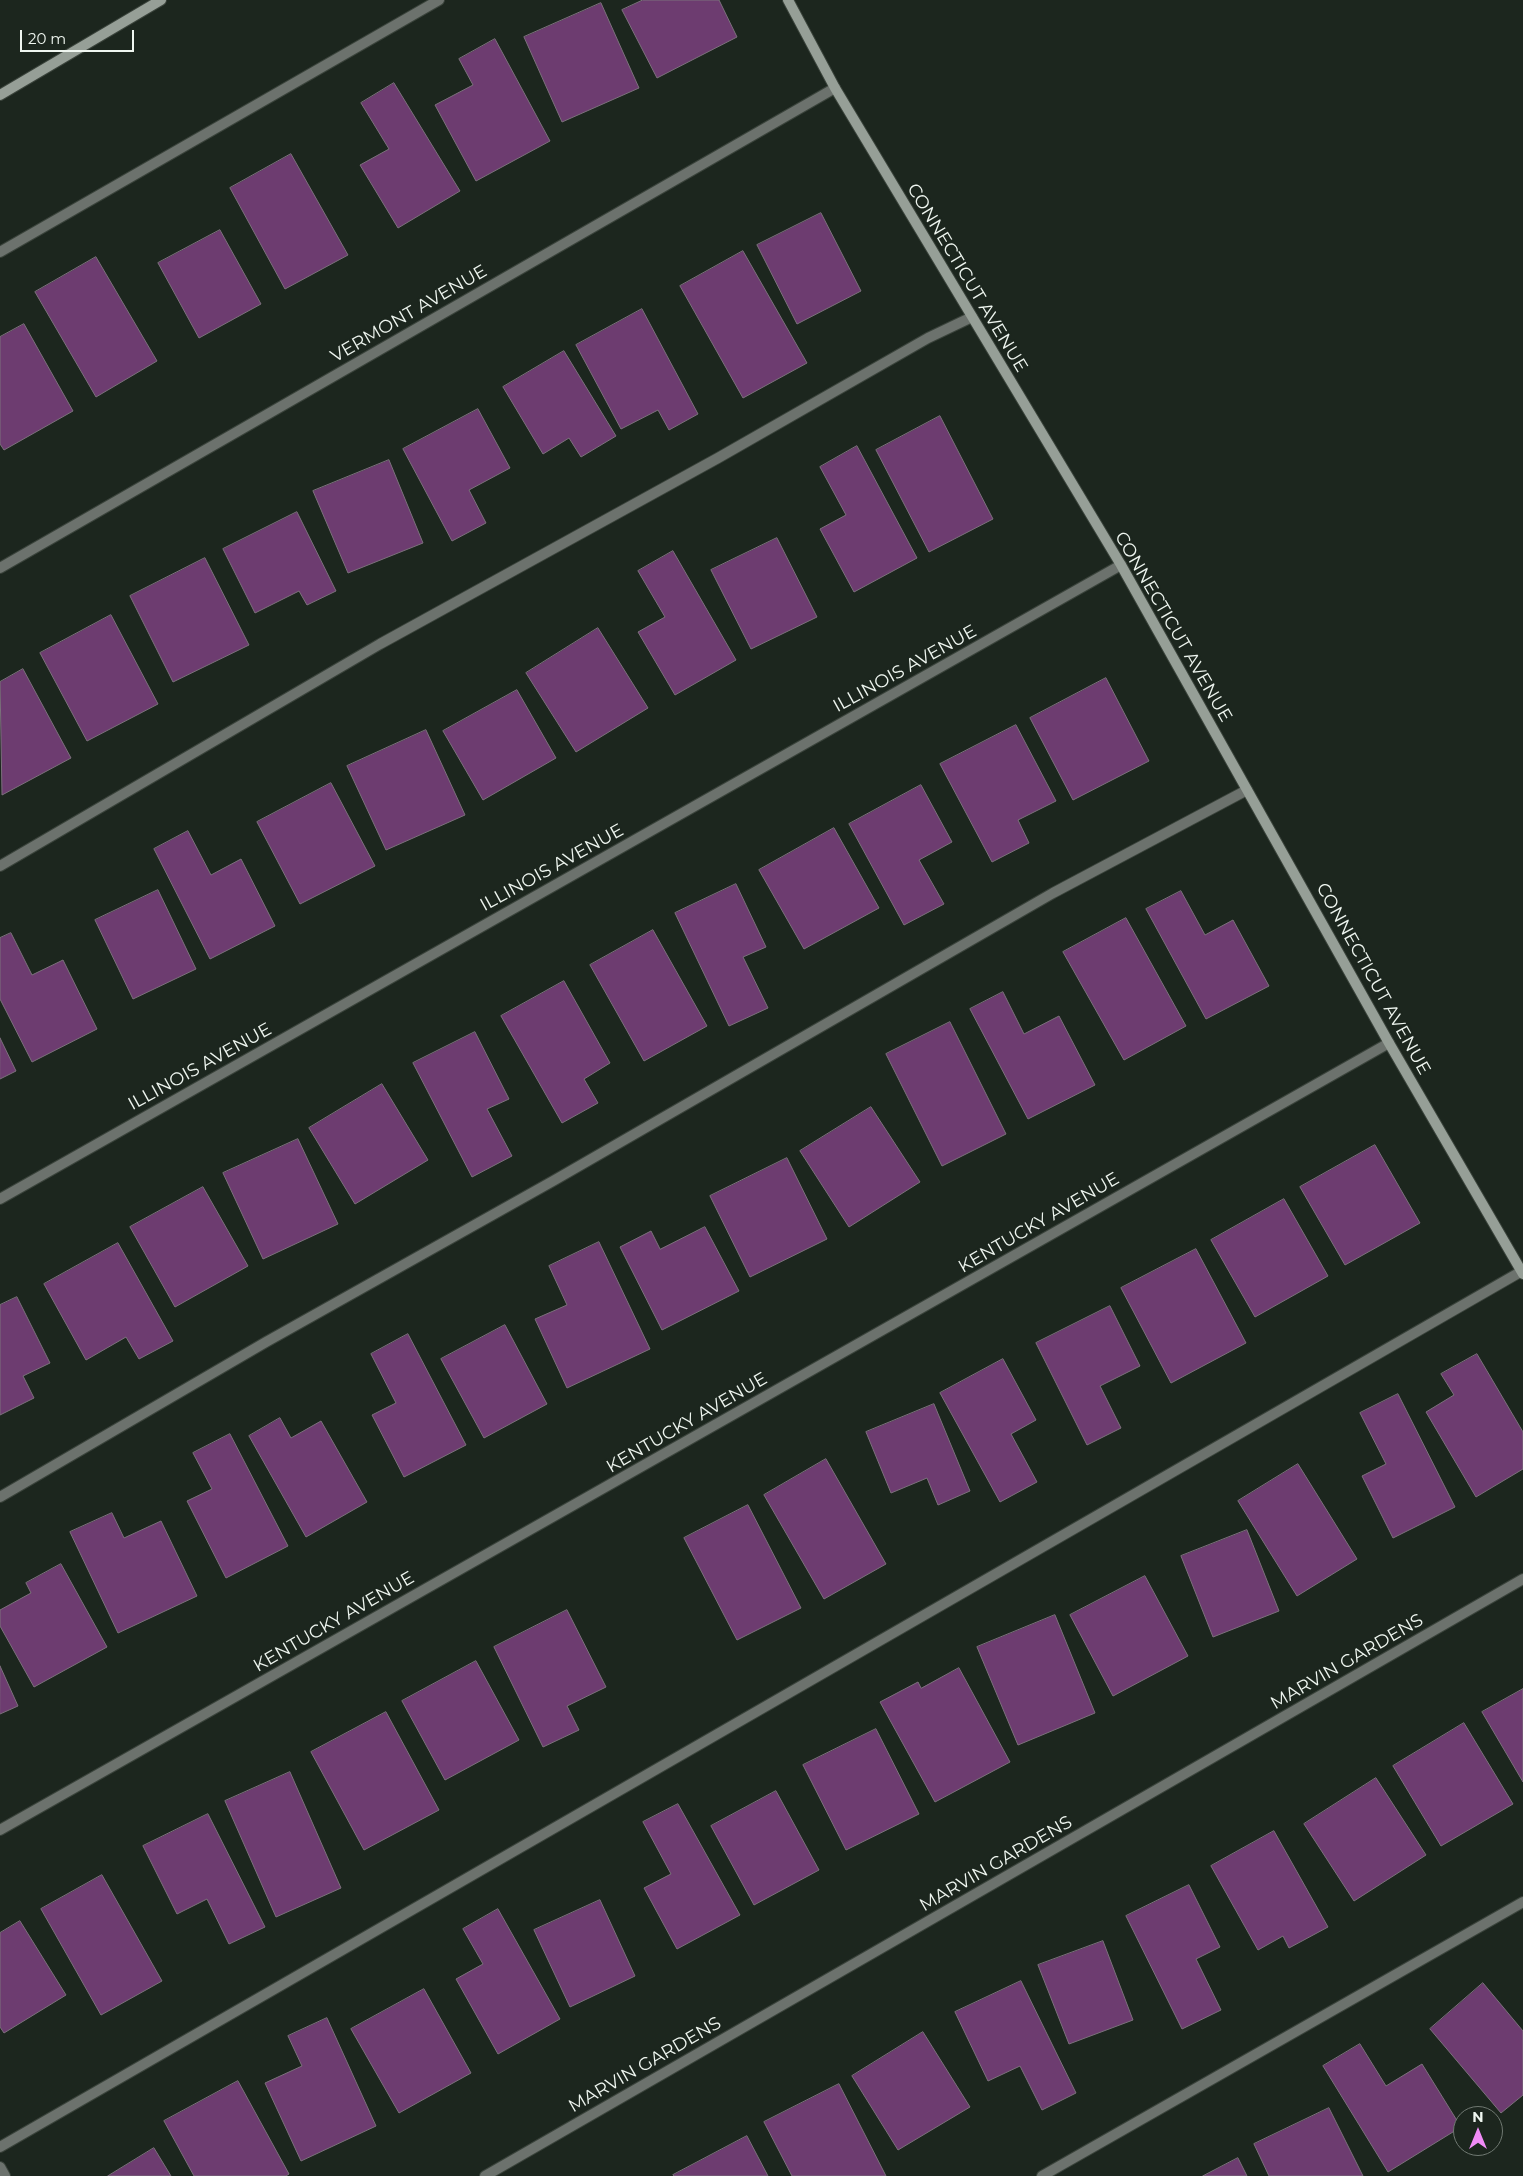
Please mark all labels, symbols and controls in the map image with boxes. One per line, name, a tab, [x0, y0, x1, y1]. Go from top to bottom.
scale bar	[22, 20, 136, 52]
text: 20 m	[28, 29, 66, 48]
street label: CONNECTICUT AVENUE	[902, 180, 1032, 376]
street label: VERMONT AVENUE	[327, 260, 491, 368]
street label: CONNECTICUT AVENUE	[1110, 528, 1236, 726]
street label: ILLINOIS AVENUE	[830, 621, 980, 717]
street label: ILLINOIS AVENUE	[477, 820, 627, 916]
street label: CONNECTICUT AVENUE	[1311, 879, 1435, 1079]
street label: ILLINOIS AVENUE	[125, 1019, 275, 1115]
street label: KENTUCKY AVENUE	[955, 1168, 1123, 1278]
street label: KENTUCKY AVENUE	[603, 1368, 771, 1478]
street label: KENTUCKY AVENUE	[250, 1567, 418, 1677]
street label: MARVIN GARDENS	[1267, 1609, 1427, 1715]
street label: MARVIN GARDENS	[916, 1811, 1076, 1917]
street label: MARVIN GARDENS	[565, 2012, 725, 2118]
north arrow	[1453, 2106, 1503, 2156]
text: N	[1472, 2108, 1484, 2126]

